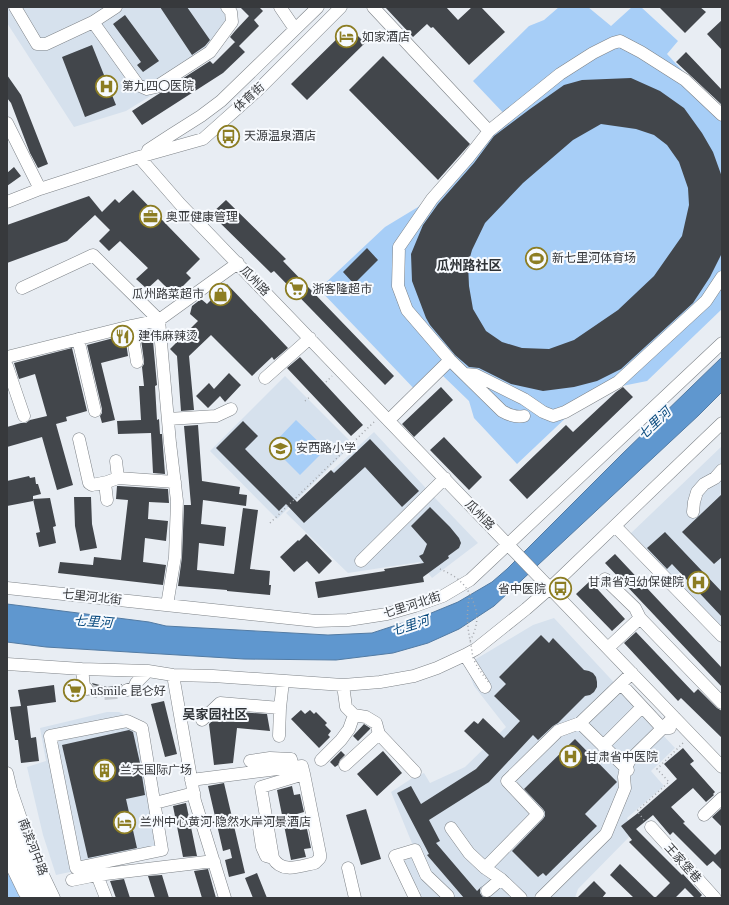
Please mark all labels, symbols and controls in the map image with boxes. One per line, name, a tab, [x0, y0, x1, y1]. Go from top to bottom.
hotel icon: 如家酒店	[333, 24, 359, 50]
place label: 如家酒店	[362, 29, 410, 44]
hospital icon: 第九四〇医院	[94, 73, 120, 99]
place label: 第九四〇医院	[122, 78, 194, 93]
street label: 体育街	[230, 79, 267, 114]
bus stop icon: 天源温泉酒店	[215, 123, 241, 149]
place label: 天源温泉酒店	[244, 128, 316, 143]
office icon: 奥亚健康管理	[137, 204, 163, 230]
place label: 奥亚健康管理	[166, 209, 238, 224]
sports icon: 新七里河体育场	[524, 245, 550, 271]
place label: 新七里河体育场	[552, 250, 636, 265]
district label: 瓜州路社区	[436, 256, 502, 274]
street label: 瓜州路	[237, 262, 273, 299]
supermarket icon: 浙客隆超市	[284, 276, 310, 302]
shop icon: 瓜州路菜超市	[207, 281, 233, 307]
place label: 浙客隆超市	[312, 281, 372, 296]
place label: 瓜州路菜超市	[132, 286, 204, 301]
restaurant icon: 建伟麻辣烫	[110, 323, 136, 349]
place label: 建伟麻辣烫	[138, 328, 198, 343]
water label: 七里河	[634, 401, 676, 443]
school or university icon: 安西路小学	[268, 435, 294, 461]
place label: 安西路小学	[296, 440, 356, 455]
street label: 瓜州路	[462, 496, 498, 533]
hospital icon: 甘肃省妇幼保健院	[686, 569, 712, 595]
place label: 甘肃省妇幼保健院	[588, 574, 684, 589]
bus stop icon: 省中医院	[548, 576, 574, 602]
place label: 省中医院	[498, 581, 546, 596]
street label: 七里河北街	[61, 586, 123, 607]
street label: 七里河北街	[381, 588, 443, 621]
water label: 七里河	[389, 609, 434, 640]
water label: 七里河	[73, 611, 116, 632]
supermarket icon: uSmile 昆仑好	[61, 678, 87, 704]
place label: uSmile 昆仑好	[90, 683, 166, 698]
district label: 吴家园社区	[182, 705, 248, 723]
hospital icon: 甘肃省中医院	[557, 744, 583, 770]
place label: 甘肃省中医院	[586, 749, 658, 764]
building icon: 兰天国际广场	[92, 757, 118, 783]
place label: 兰天国际广场	[120, 762, 192, 777]
hotel icon: 兰州中心黄河·隐然水岸河景酒店	[111, 809, 137, 835]
place label: 兰州中心黄河·隐然水岸河景酒店	[140, 814, 311, 829]
street label: 南滨河中路	[16, 816, 51, 878]
street label: 王家堡巷	[662, 840, 705, 886]

